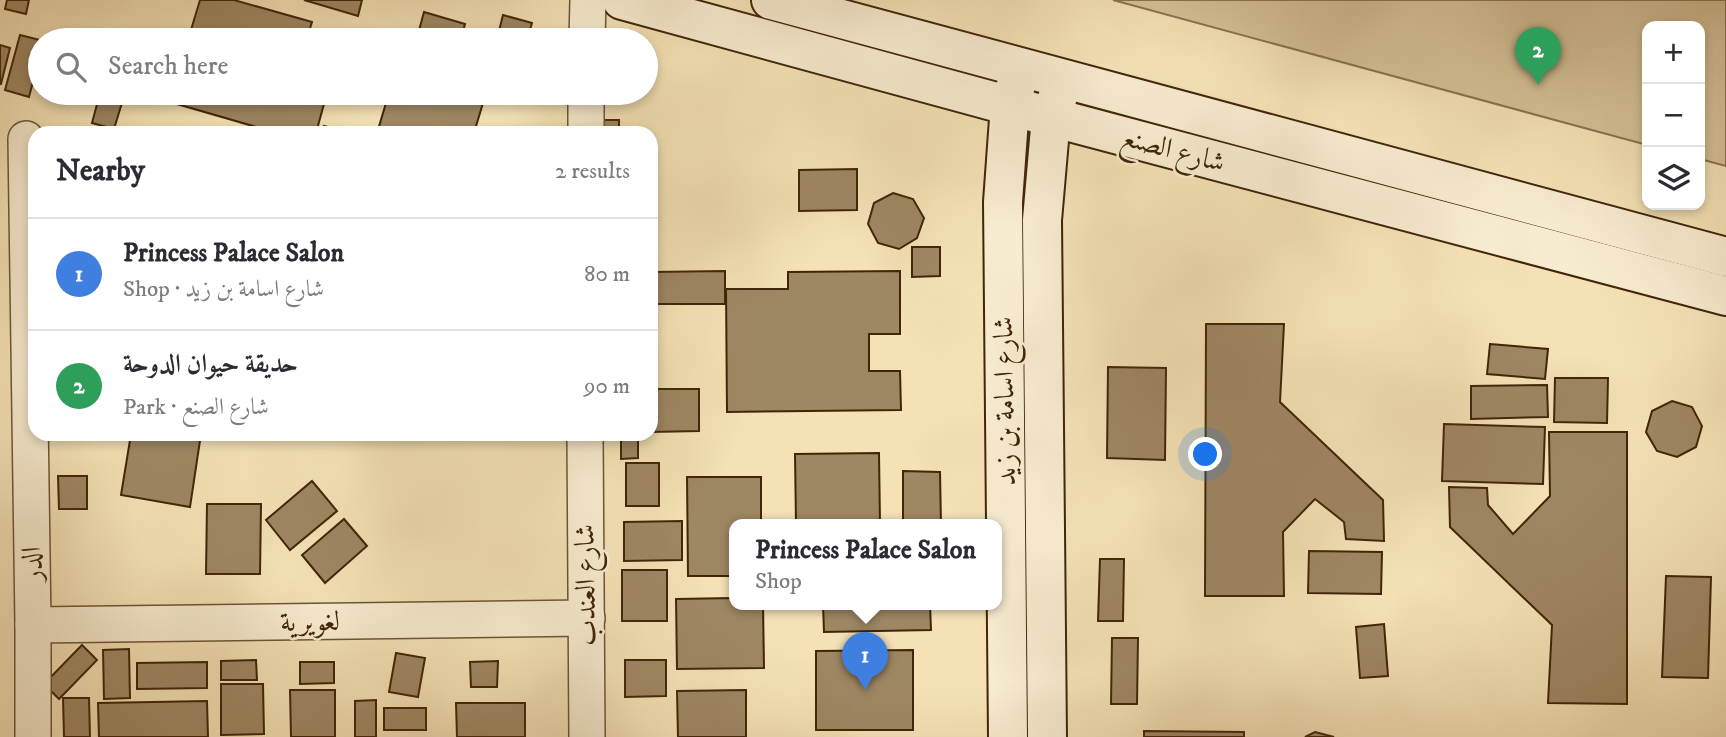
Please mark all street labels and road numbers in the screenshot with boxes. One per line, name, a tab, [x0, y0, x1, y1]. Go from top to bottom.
street label: شارع الصنع	[1115, 119, 1229, 187]
street label: شارع اسامة بن زيد	[986, 316, 1029, 486]
street label: شارع العندب	[567, 524, 610, 646]
street label: الدر	[14, 546, 50, 585]
street label: لغويرية	[280, 604, 340, 640]

